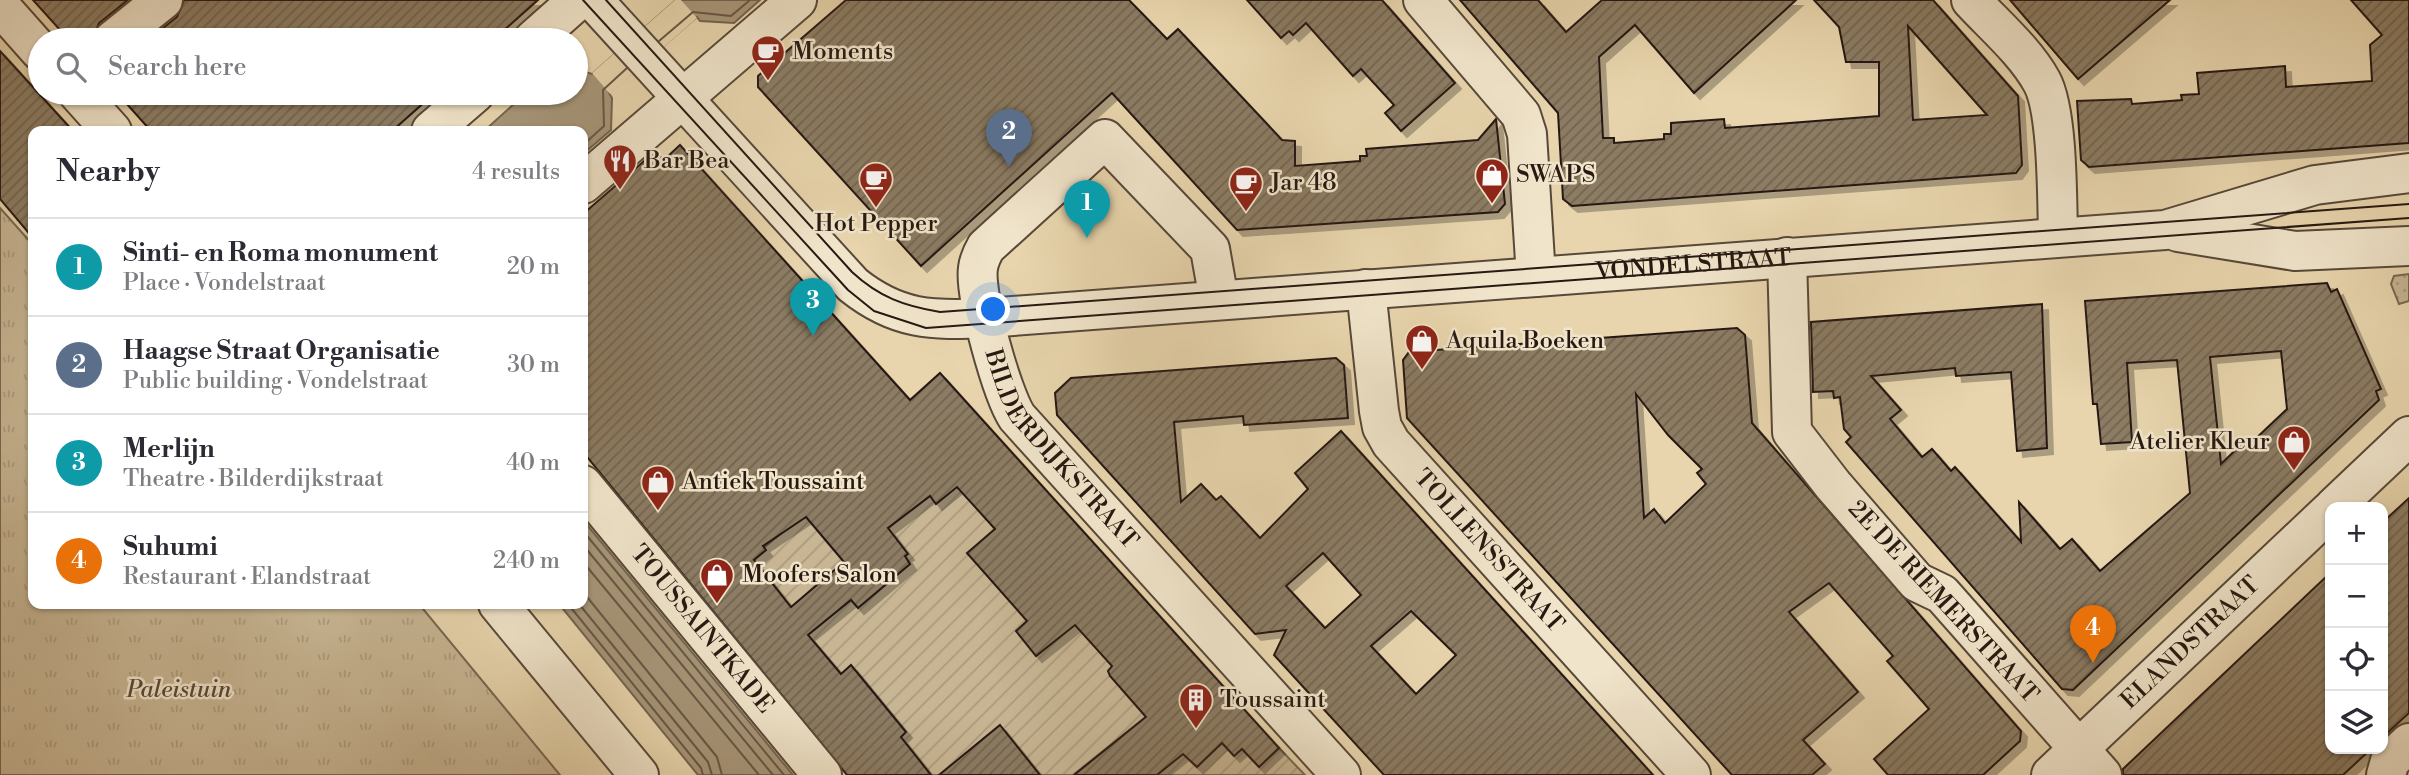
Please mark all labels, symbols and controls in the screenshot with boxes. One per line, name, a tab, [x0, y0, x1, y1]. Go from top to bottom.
search box	[28, 28, 588, 105]
cafe icon: Moments	[749, 33, 787, 82]
place label: Moments	[792, 37, 893, 67]
icon: search	[52, 48, 90, 86]
text: Search here	[108, 51, 247, 83]
pin: 2	[986, 109, 1032, 167]
restaurant icon: Bar Bea	[601, 142, 639, 191]
place label: Bar Bea	[643, 146, 730, 176]
text: Nearby	[56, 153, 160, 191]
shop icon: SWAPS	[1473, 156, 1511, 205]
text: 4 results	[472, 158, 560, 186]
cafe icon: Hot Pepper	[857, 160, 895, 209]
place label: SWAPS	[1516, 160, 1595, 190]
cafe icon: Jar 48	[1227, 164, 1265, 213]
place label: Jar 48	[1269, 168, 1337, 198]
pin: 1	[1064, 180, 1110, 238]
place label: Hot Pepper	[814, 209, 938, 239]
text: Sinti- en Roma monument	[123, 237, 438, 269]
street label: VONDELSTRAAT	[1593, 243, 1793, 288]
text: 1	[73, 253, 85, 281]
text: 20 m	[507, 253, 560, 281]
text: Place · Vondelstraat	[123, 269, 326, 297]
pin: 3	[790, 278, 836, 336]
your location	[976, 292, 1010, 326]
shop icon: Aquila Boeken	[1403, 322, 1441, 371]
place label: Aquila Boeken	[1445, 326, 1604, 356]
text: Haagse Straat Organisatie	[123, 335, 440, 367]
street label: BILDERDIJKSTRAAT	[977, 345, 1144, 555]
text: 2	[72, 351, 86, 379]
text: 30 m	[507, 351, 560, 379]
text: Public building · Vondelstraat	[123, 367, 428, 395]
shop icon: Atelier Kleur	[2275, 423, 2313, 472]
place label: Atelier Kleur	[2129, 427, 2270, 457]
text: Merlijn	[123, 433, 215, 465]
text: 3	[72, 449, 86, 477]
text: 40 m	[506, 449, 560, 477]
shop icon: Antiek Toussaint	[639, 463, 677, 512]
street label: TOLLENSSTRAAT	[1407, 463, 1570, 639]
text: Theatre · Bilderdijkstraat	[123, 465, 384, 493]
place label: Antiek Toussaint	[681, 467, 865, 497]
street label: 2E DE RIEMERSTRAAT	[1841, 495, 2045, 710]
map controls	[2325, 502, 2388, 754]
button: +	[2325, 502, 2388, 565]
text: Suhumi	[123, 531, 218, 563]
street label: TOUSSAINTKADE	[624, 539, 780, 720]
text: 4	[71, 547, 87, 575]
text: 240 m	[493, 547, 560, 575]
shop icon: Moofers Salon	[698, 556, 736, 605]
place label: Moofers Salon	[742, 560, 897, 590]
text: Restaurant · Elandstraat	[123, 563, 371, 591]
button: −	[2325, 565, 2388, 628]
street label: ELANDSTRAAT	[2115, 570, 2266, 716]
pin: 4	[2070, 605, 2116, 663]
button: locate	[2325, 628, 2388, 691]
park label: Paleistuin	[126, 675, 232, 705]
building icon: Toussaint	[1177, 681, 1215, 730]
place label: Toussaint	[1220, 685, 1326, 715]
button: layers	[2325, 691, 2388, 754]

